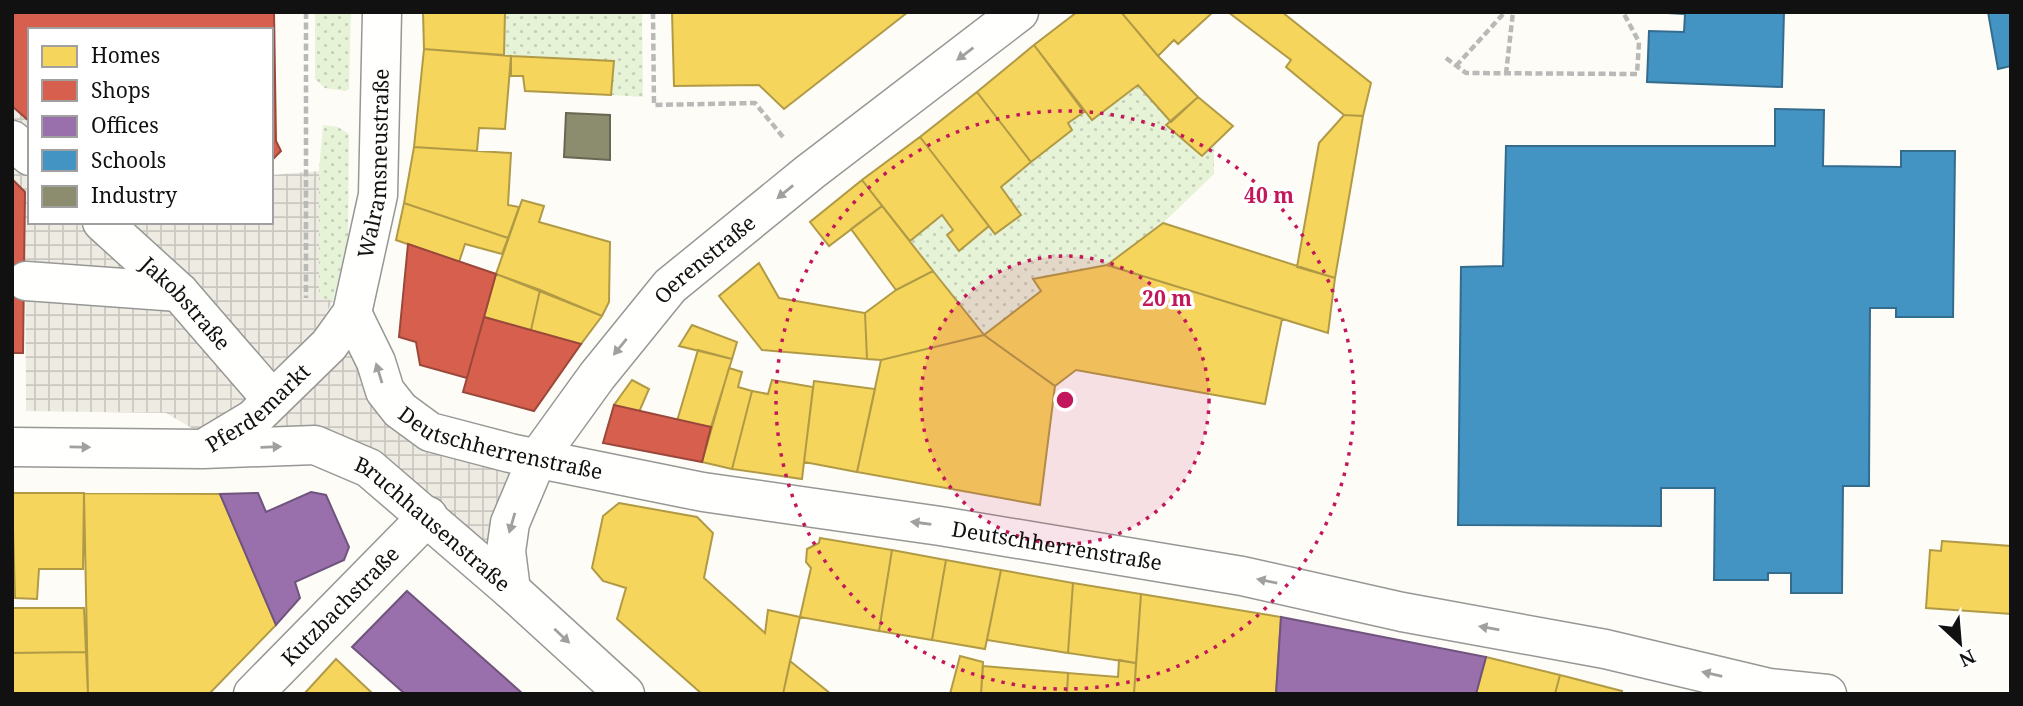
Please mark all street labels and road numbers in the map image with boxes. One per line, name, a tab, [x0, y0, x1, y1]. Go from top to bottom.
street label: Walramsneustraße	[351, 68, 395, 261]
street label: Oerenstraße	[647, 208, 761, 309]
street label: Jakobstraße	[134, 250, 237, 356]
street label: Pferdemarkt	[200, 357, 316, 458]
street label: Deutschherrenstraße	[393, 400, 605, 485]
street label: Bruchhausenstraße	[351, 450, 517, 598]
street label: Deutschherrenstraße	[950, 514, 1164, 577]
street label: Kutzbachstraße	[275, 540, 405, 671]

